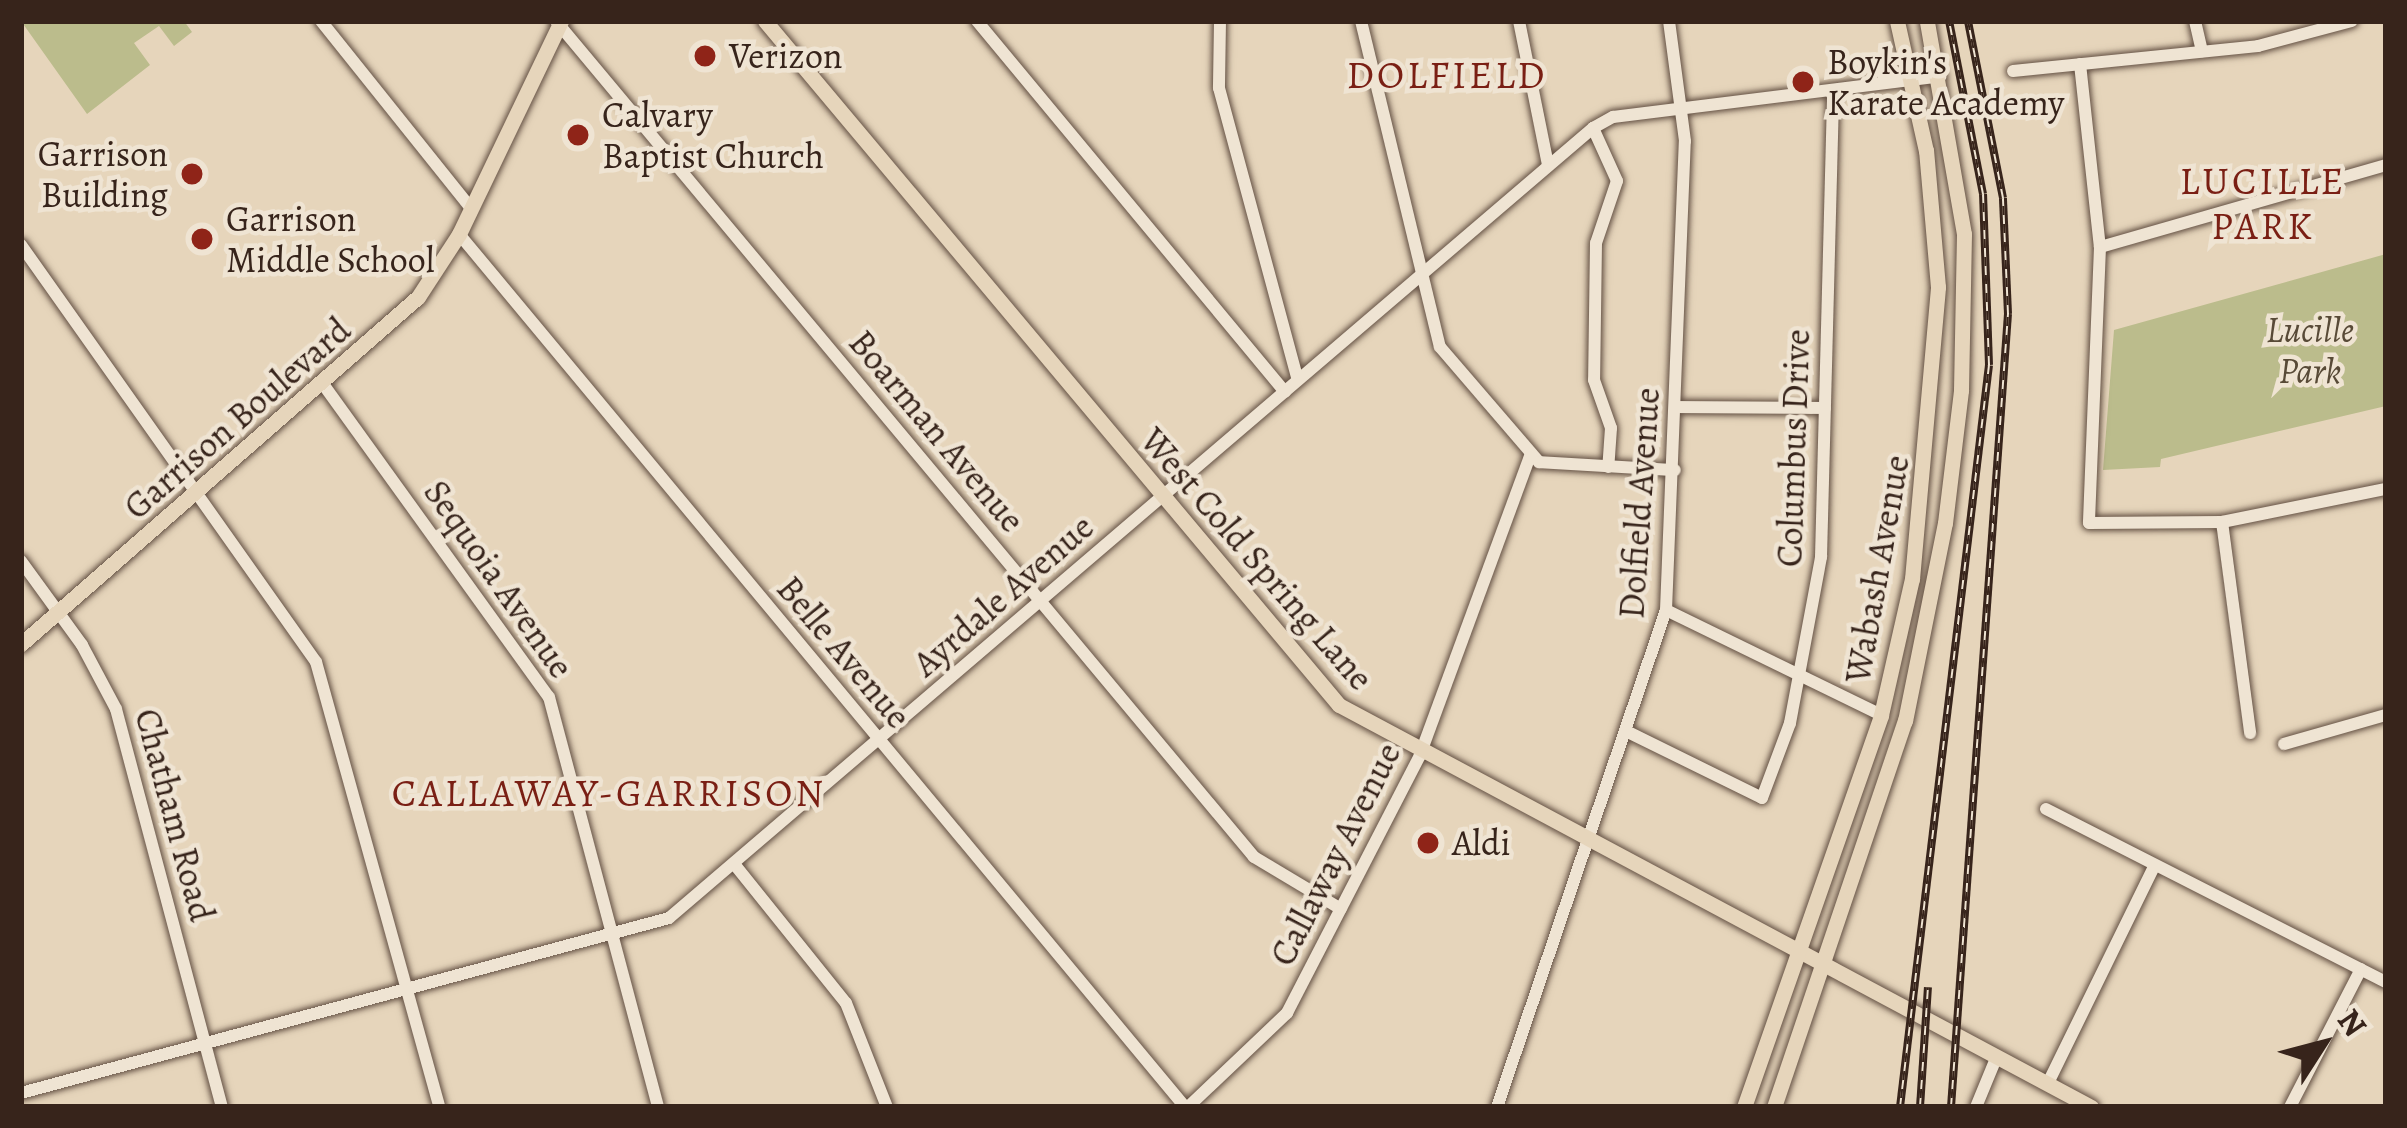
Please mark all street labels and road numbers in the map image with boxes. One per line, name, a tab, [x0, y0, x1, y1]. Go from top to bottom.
street label: Garrison Boulevard	[115, 308, 359, 528]
street label: Boarman Avenue	[840, 321, 1034, 541]
street label: Columbus Drive	[1767, 328, 1819, 568]
street label: Dolfield Avenue	[1609, 386, 1669, 620]
street label: West Cold Spring Lane	[1131, 419, 1383, 699]
street label: Wabash Avenue	[1836, 452, 1918, 686]
street label: Sequoia Avenue	[415, 472, 583, 686]
street label: Ayrdale Avenue	[904, 505, 1102, 685]
street label: Belle Avenue	[768, 567, 920, 737]
street label: Chatham Road	[126, 704, 224, 926]
street label: Callaway Avenue	[1260, 735, 1410, 973]

